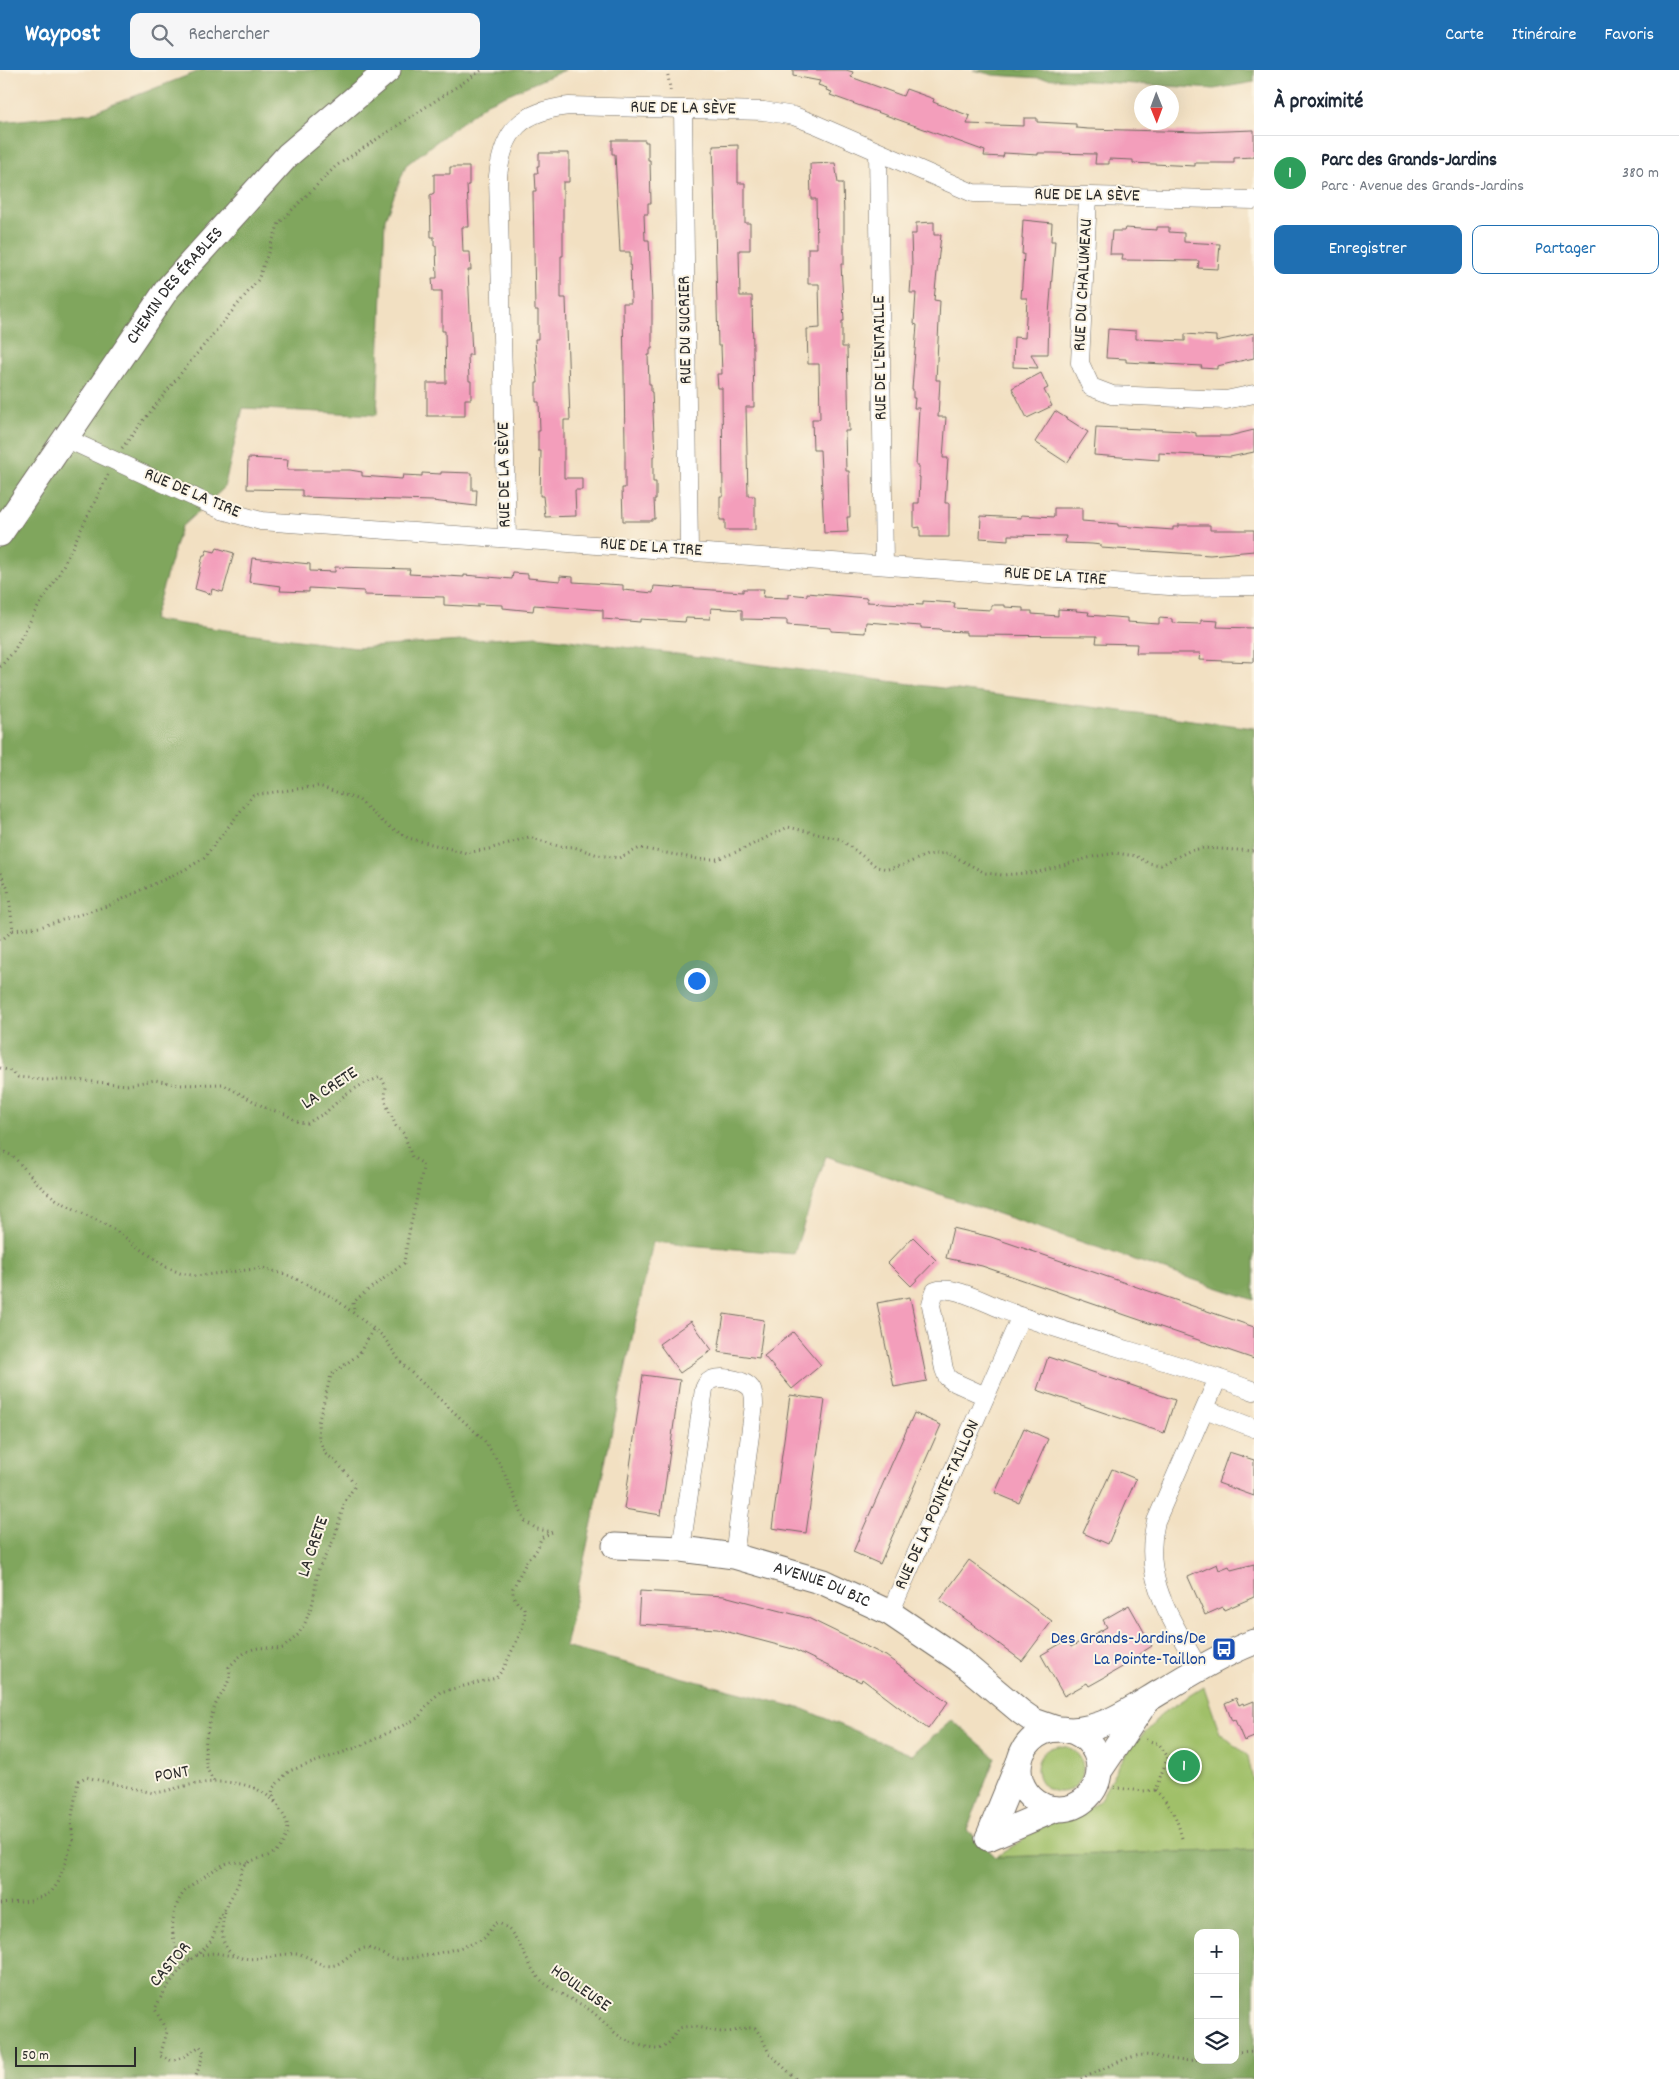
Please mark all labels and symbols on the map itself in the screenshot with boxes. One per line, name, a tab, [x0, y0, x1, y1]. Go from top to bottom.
north arrow	[1134, 85, 1179, 130]
street label: RUE DE LA SÈVE	[630, 96, 736, 122]
street label: RUE DE LA SÈVE	[1034, 183, 1140, 209]
street label: RUE DU CHALUMEAU	[1068, 218, 1100, 352]
street label: CHEMIN DES ÉRABLES	[121, 222, 230, 349]
street label: RUE DU SUCRIER	[673, 275, 699, 385]
street label: RUE DE L'ENTAILLE	[867, 295, 895, 421]
street label: RUE DE LA SÈVE	[492, 422, 518, 528]
street label: RUE DE LA TIRE	[140, 462, 244, 526]
street label: RUE DE LA TIRE	[599, 532, 703, 564]
street label: RUE DE LA TIRE	[1003, 561, 1107, 593]
your location	[684, 968, 710, 994]
street label: LA CRETE	[297, 1061, 363, 1117]
street label: RUE DE LA POINTE-TAILLON	[889, 1416, 987, 1594]
street label: LA CRETE	[292, 1513, 336, 1581]
street label: AVENUE DU BIC	[770, 1556, 874, 1615]
place label: Des Grands-Jardins/De La Pointe-Taillon	[1051, 1627, 1206, 1673]
bus stop icon: Des Grands-Jardins/De La Pointe-Taillon	[1211, 1636, 1237, 1662]
pin: 1	[1168, 1747, 1200, 1785]
street label: PONT	[153, 1760, 191, 1790]
street label: CASTOR	[144, 1937, 198, 1993]
street label: HOULEUSE	[545, 1959, 615, 2019]
scale bar	[15, 2044, 136, 2067]

